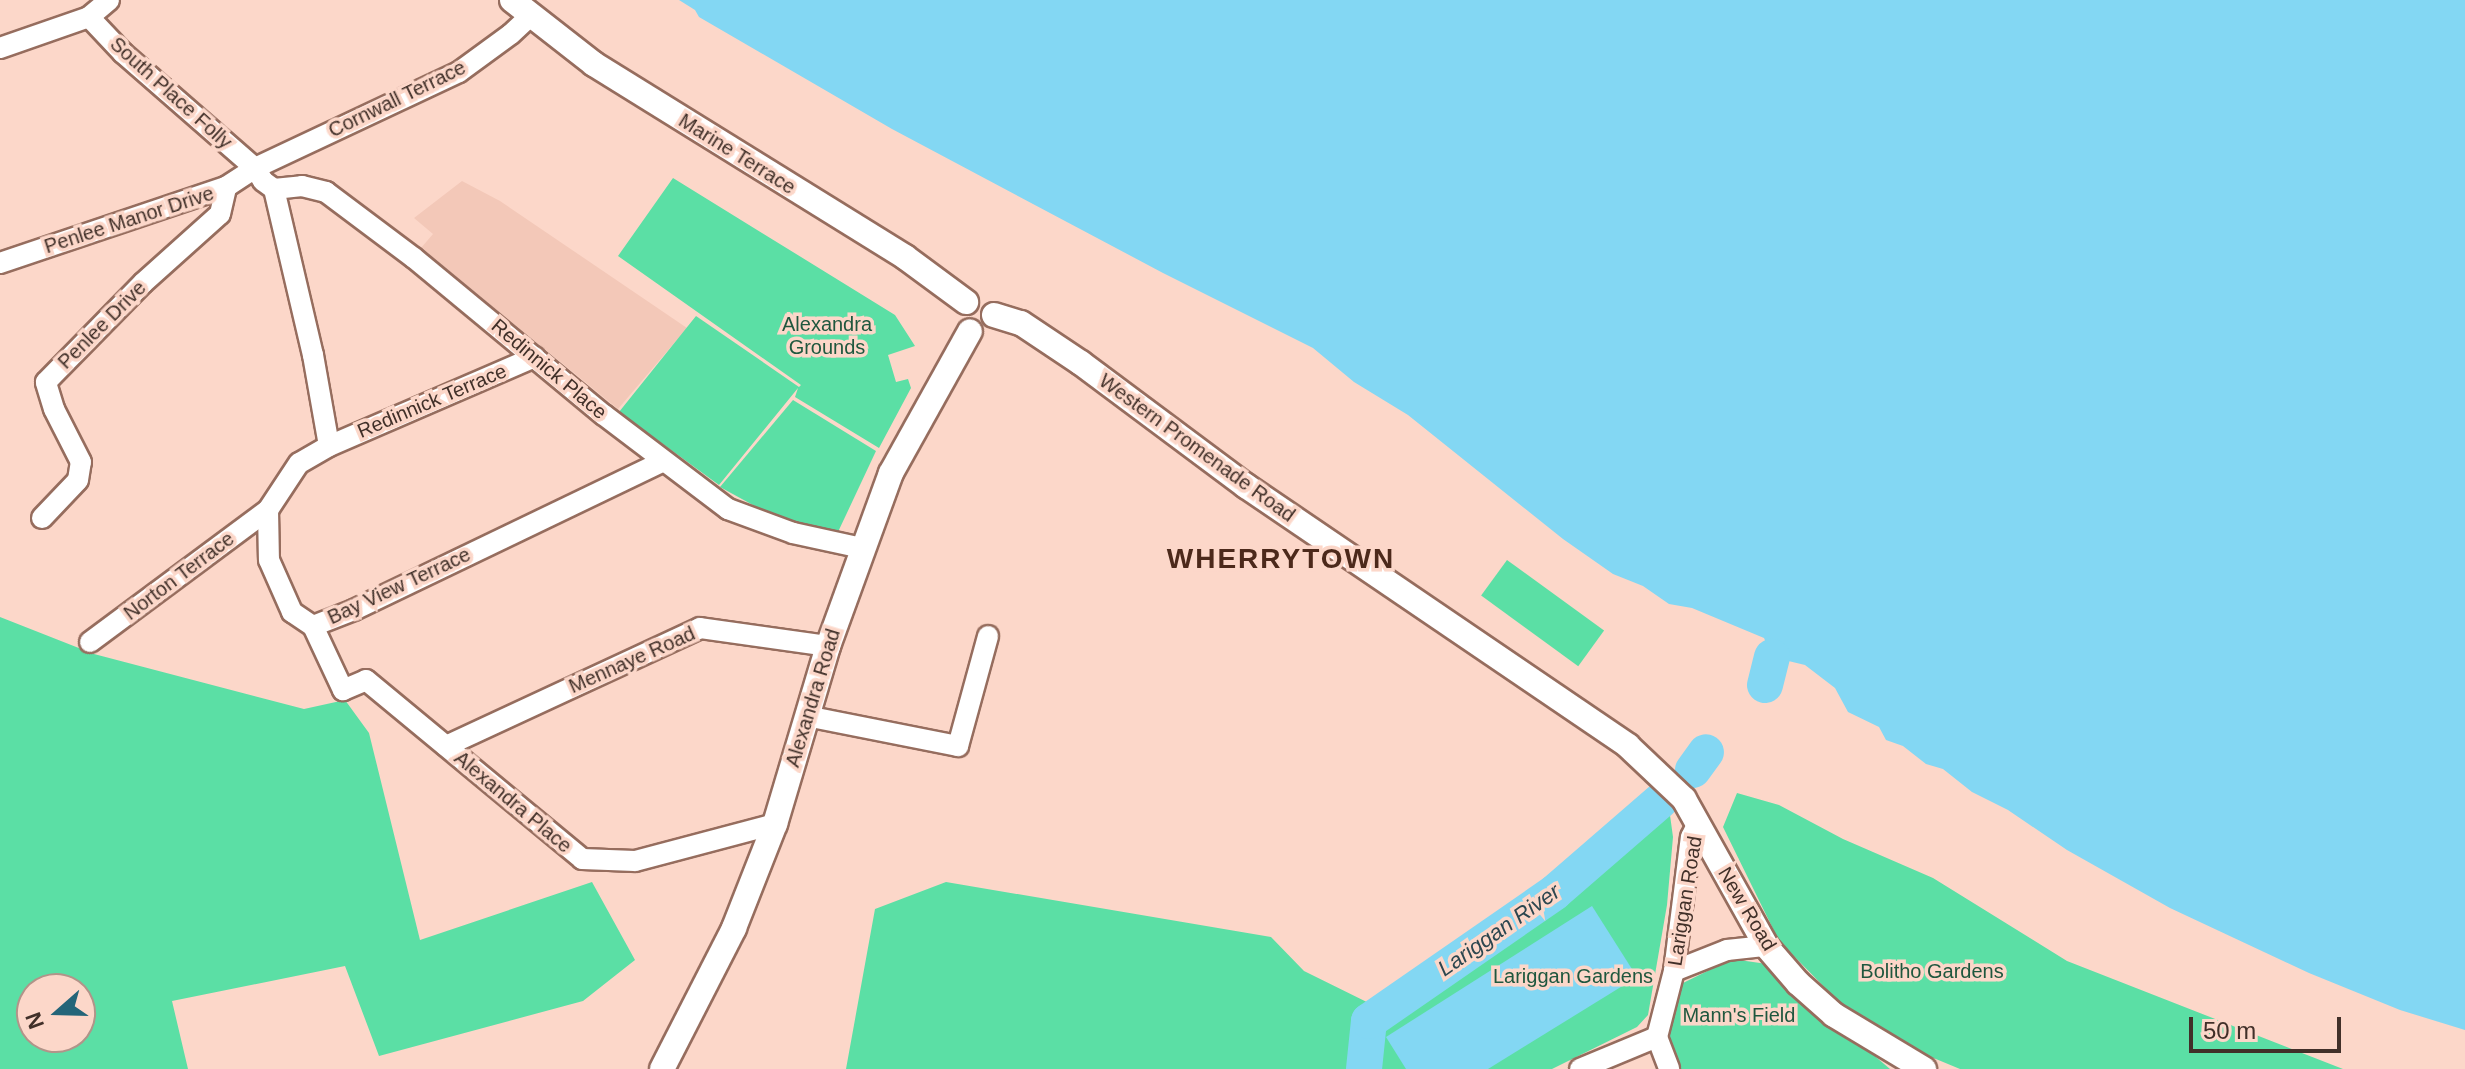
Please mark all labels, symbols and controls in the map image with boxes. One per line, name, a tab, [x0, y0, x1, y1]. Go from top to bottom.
street label: South Place Folly	[105, 32, 237, 154]
street label: Cornwall Terrace	[324, 55, 470, 143]
street label: Marine Terrace	[674, 108, 800, 200]
street label: Penlee Manor Drive	[41, 181, 217, 259]
street label: Penlee Drive	[53, 276, 151, 374]
park label: Alexandra Grounds	[782, 313, 872, 360]
street label: Redinnick Place	[486, 314, 612, 424]
street label: Redinnick Terrace	[354, 359, 510, 443]
street label: Western Promenade Road	[1094, 369, 1300, 527]
street label: Norton Terrace	[119, 527, 239, 625]
street label: Bay View Terrace	[324, 542, 474, 630]
district label: WHERRYTOWN	[1167, 542, 1395, 576]
street label: Mennaye Road	[565, 621, 699, 699]
street label: Alexandra Road	[781, 626, 845, 770]
street label: Alexandra Place	[450, 746, 576, 858]
street label: Lariggan Road	[1663, 834, 1707, 968]
street label: New Road	[1713, 863, 1781, 955]
water label: Lariggan River	[1433, 878, 1565, 982]
park label: Bolitho Gardens	[1860, 959, 2004, 983]
park label: Lariggan Gardens	[1493, 964, 1653, 988]
north arrow	[16, 973, 96, 1053]
scale bar	[2193, 1001, 2345, 1051]
park label: Mann's Field	[1683, 1003, 1795, 1027]
text: N	[20, 1009, 49, 1032]
text: 50 m	[2203, 1017, 2256, 1044]

